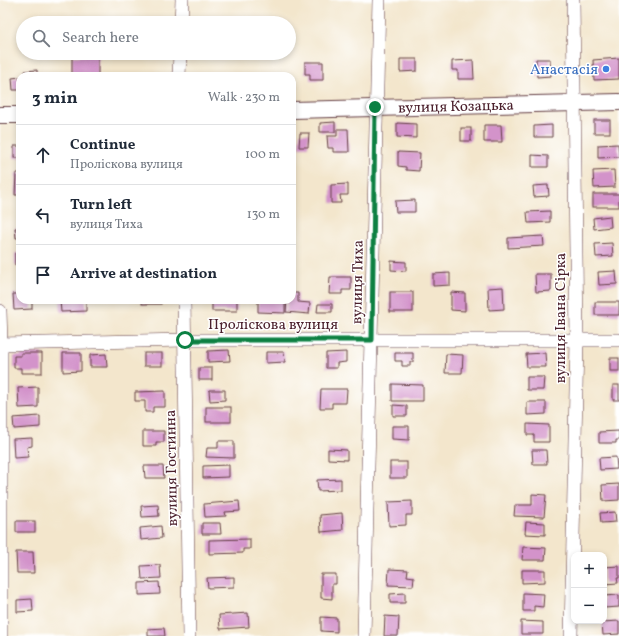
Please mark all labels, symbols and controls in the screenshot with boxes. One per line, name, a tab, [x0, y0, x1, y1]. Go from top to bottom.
search box	[16, 16, 296, 60]
icon: search	[30, 27, 52, 49]
text: Search here	[62, 28, 139, 49]
place label: Анастасія	[530, 60, 598, 81]
marker: Анастасія	[601, 64, 611, 74]
text: 3 min	[32, 87, 78, 110]
text: Walk · 230 m	[208, 89, 280, 107]
street label: вулиця Козацька	[398, 96, 514, 119]
route end	[366, 98, 384, 116]
text: Continue	[70, 135, 135, 156]
icon: ahead	[32, 144, 54, 166]
text: 100 m	[245, 146, 280, 164]
text: Проліскова вулиця	[70, 156, 183, 174]
text: Turn left	[70, 195, 132, 216]
icon: left	[32, 204, 54, 226]
text: 130 m	[247, 206, 280, 224]
text: вулиця Тиха	[70, 216, 143, 234]
street label: вулиця Тиха	[347, 240, 370, 324]
street label: вулиця Івана Сірка	[551, 253, 572, 383]
icon: arrive	[32, 264, 54, 286]
text: Arrive at destination	[70, 264, 217, 285]
street label: Проліскова вулиця	[208, 315, 338, 336]
route start	[176, 331, 194, 349]
street label: вулиця Гостинна	[161, 409, 184, 526]
map controls	[571, 552, 607, 624]
button: +	[571, 552, 607, 588]
button: −	[571, 588, 607, 624]

